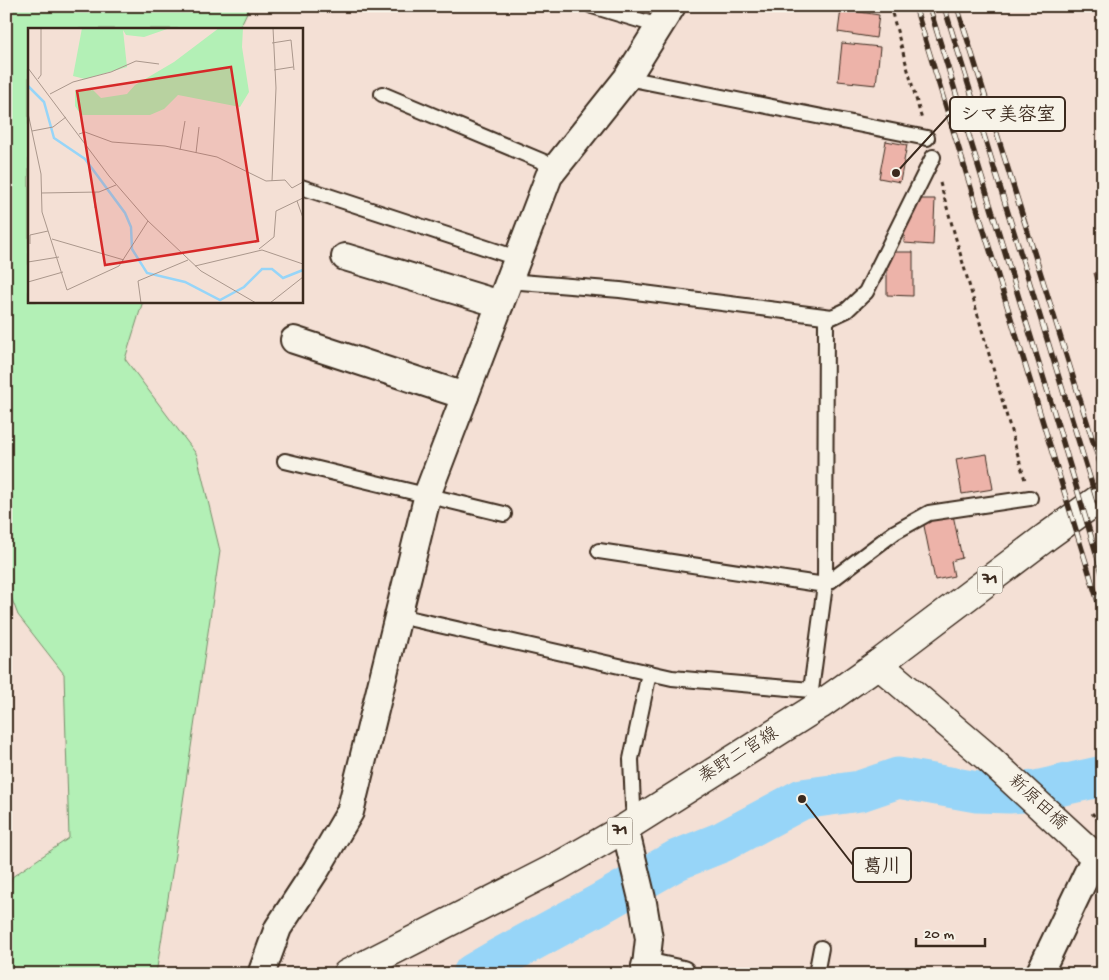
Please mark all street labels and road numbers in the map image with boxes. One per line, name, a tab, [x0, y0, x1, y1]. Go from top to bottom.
road number: 71	[978, 566, 1002, 594]
street label: 秦野二宮線	[695, 722, 783, 789]
street label: 新原田橋	[1004, 770, 1071, 835]
road number: 71	[608, 818, 632, 844]

